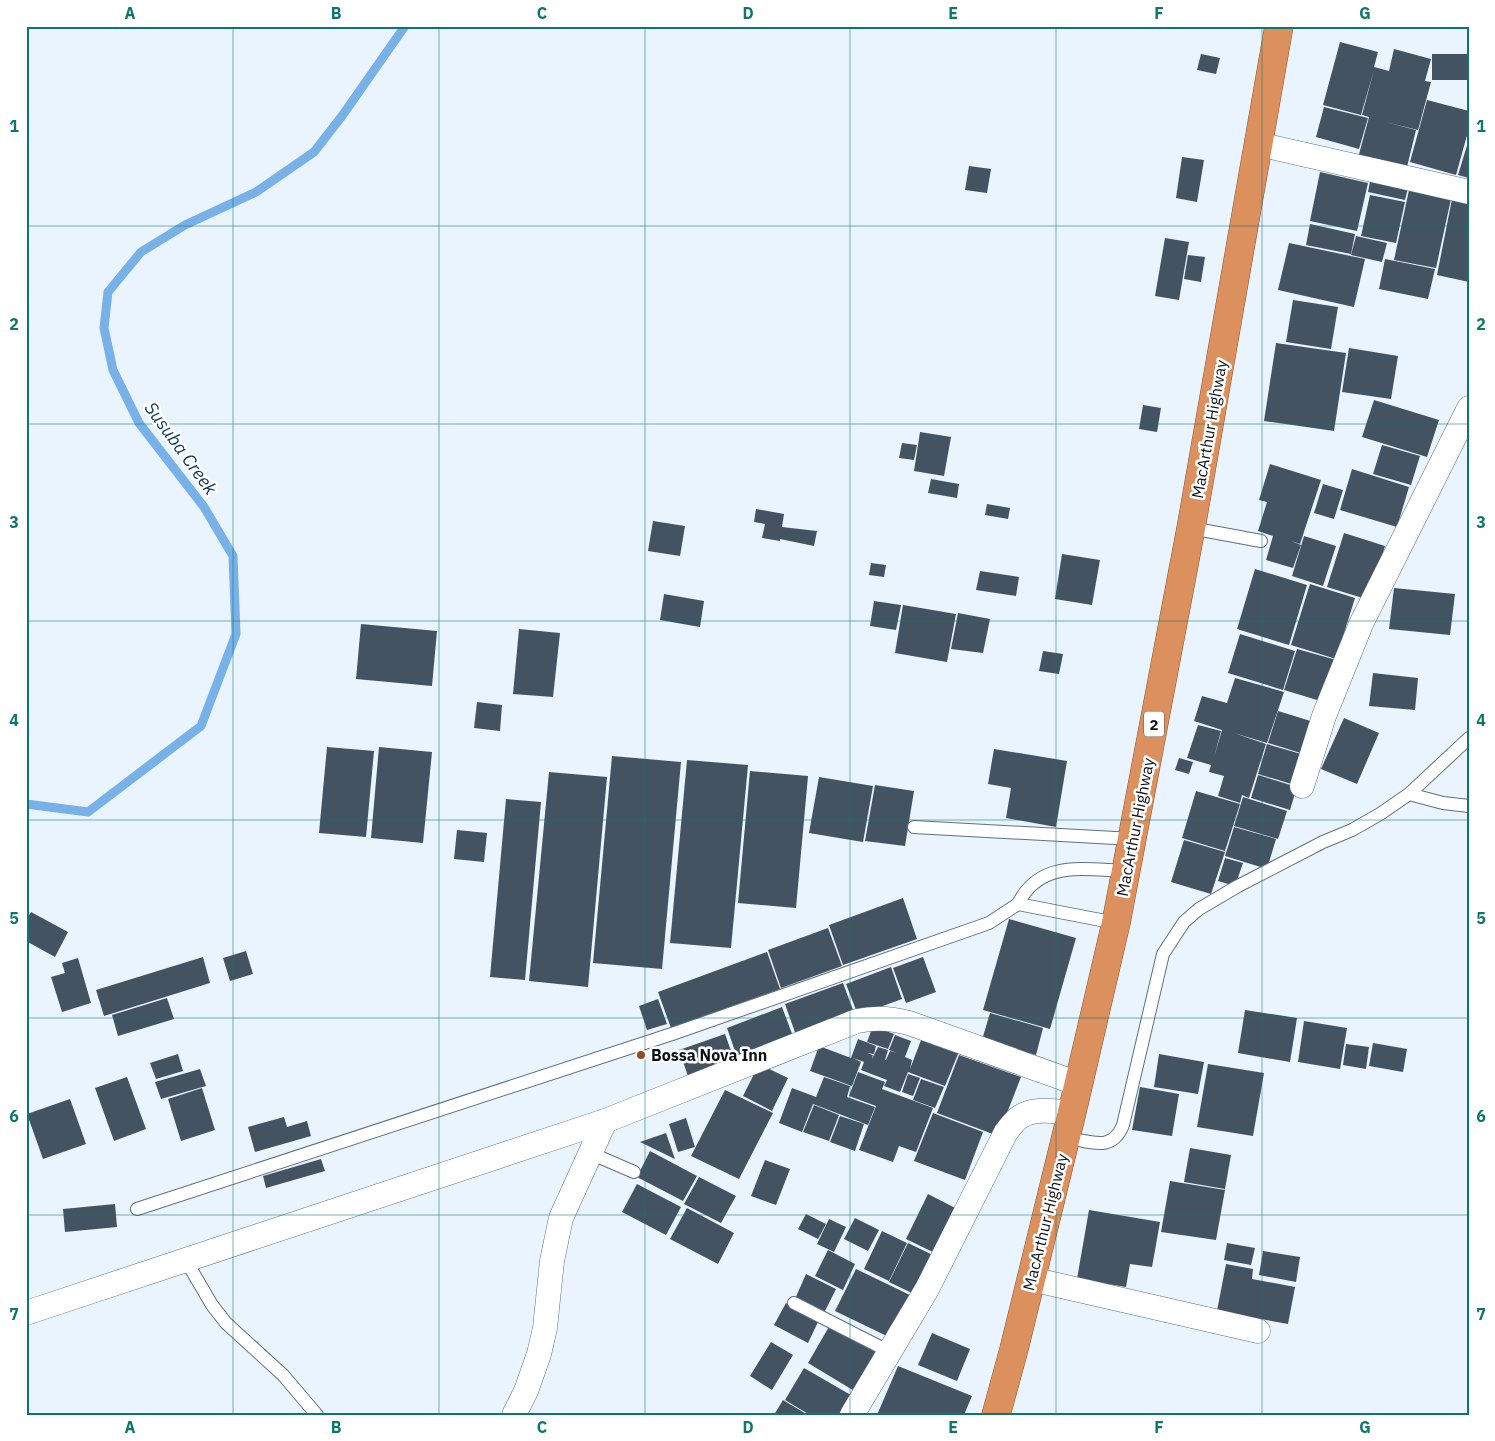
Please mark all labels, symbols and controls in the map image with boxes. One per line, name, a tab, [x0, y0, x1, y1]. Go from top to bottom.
text: A	[125, 3, 136, 23]
text: B	[331, 3, 342, 23]
text: C	[537, 3, 547, 23]
text: D	[742, 3, 754, 23]
text: E	[948, 3, 958, 23]
text: F	[1154, 3, 1164, 23]
text: G	[1359, 3, 1371, 23]
text: 1	[9, 116, 19, 136]
text: 1	[1476, 116, 1486, 136]
text: 2	[9, 314, 19, 334]
text: 2	[1476, 314, 1486, 334]
street label: MacArthur Highway	[1187, 358, 1231, 500]
water label: Susuba Creek	[140, 397, 223, 499]
text: 3	[9, 512, 19, 532]
text: 3	[1476, 512, 1486, 532]
text: 4	[9, 710, 19, 730]
text: 4	[1476, 710, 1486, 730]
road number: 2	[1144, 712, 1164, 736]
street label: MacArthur Highway	[1112, 756, 1158, 898]
text: 5	[9, 908, 19, 928]
text: 5	[1476, 908, 1486, 928]
place label: Bossa Nova Inn	[651, 1045, 767, 1065]
marker: Bossa Nova Inn	[635, 1049, 647, 1061]
text: 6	[9, 1106, 19, 1126]
text: 6	[1476, 1106, 1486, 1126]
street label: MacArthur Highway	[1018, 1151, 1072, 1293]
text: 7	[9, 1304, 19, 1324]
text: 7	[1476, 1304, 1486, 1324]
text: A	[125, 1417, 136, 1437]
text: B	[331, 1417, 342, 1437]
text: C	[537, 1417, 547, 1437]
text: D	[742, 1417, 754, 1437]
text: E	[948, 1417, 958, 1437]
text: F	[1154, 1417, 1164, 1437]
text: G	[1359, 1417, 1371, 1437]

